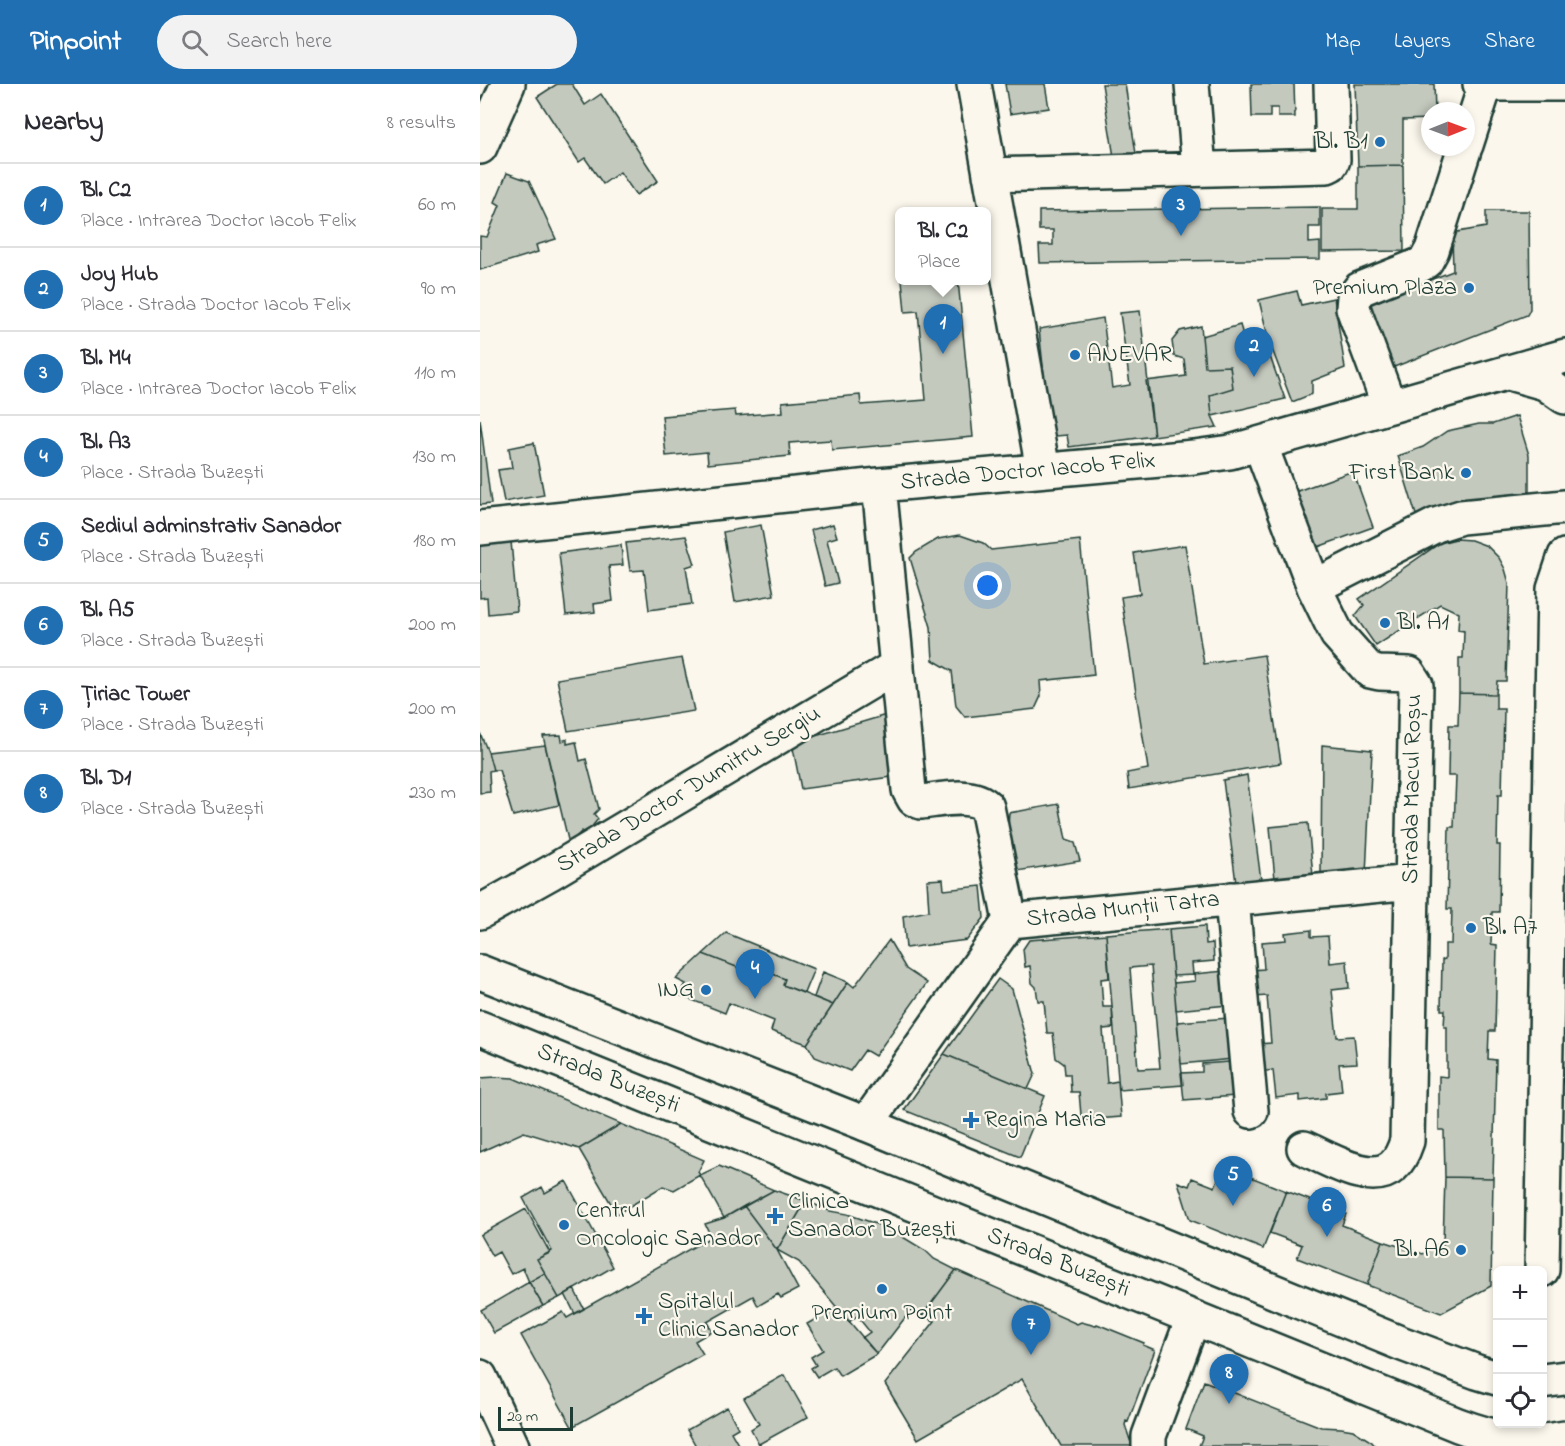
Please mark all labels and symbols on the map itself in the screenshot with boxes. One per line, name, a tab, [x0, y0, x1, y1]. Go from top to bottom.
north arrow	[1421, 102, 1475, 156]
place label: Bl. B1	[1314, 125, 1368, 160]
marker: Bl. B1	[1373, 135, 1387, 149]
pin: 3	[1162, 186, 1200, 236]
place label: Premium Plaza	[1313, 271, 1457, 306]
marker: Premium Plaza	[1462, 281, 1476, 295]
pin: 1	[924, 304, 962, 354]
pin: 2	[1234, 328, 1274, 377]
place label: ANEVAR	[1087, 338, 1173, 373]
marker: ANEVAR	[1068, 348, 1082, 362]
street label: Strada Doctor Iacob Felix	[899, 443, 1157, 501]
place label: First Bank	[1348, 456, 1454, 491]
marker: First Bank	[1459, 466, 1473, 480]
your location	[973, 571, 1002, 600]
place label: Bl. A1	[1396, 606, 1449, 641]
marker: Bl. A1	[1378, 616, 1392, 630]
street label: Strada Macul Roșu	[1394, 694, 1432, 884]
street label: Strada Doctor Dumitru Sergiu	[550, 697, 828, 883]
street label: Strada Munții Tatra	[1025, 882, 1221, 938]
place label: Bl. A7	[1482, 911, 1537, 946]
marker: Bl. A7	[1464, 921, 1478, 935]
pin: 4	[736, 950, 774, 999]
place label: ING	[657, 973, 694, 1008]
marker: ING	[699, 983, 713, 997]
street label: Strada Buzești	[531, 1034, 685, 1124]
place label: Regina Maria	[984, 1103, 1106, 1138]
marker: Regina Maria	[962, 1111, 980, 1129]
pin: 5	[1214, 1156, 1252, 1206]
place label: Clinica Sanador Buzești	[788, 1185, 956, 1248]
pin: 6	[1308, 1188, 1346, 1237]
place label: Centrul Oncologic Sanador	[576, 1194, 761, 1257]
marker: Clinica Sanador Buzești	[766, 1207, 784, 1225]
marker: Centrul Oncologic Sanador	[557, 1218, 571, 1232]
street label: Strada Buzești	[981, 1218, 1135, 1308]
place label: Bl. A6	[1393, 1233, 1449, 1268]
marker: Bl. A6	[1454, 1243, 1468, 1257]
marker: Premium Point	[875, 1282, 889, 1296]
place label: Spitalul Clinic Sanador	[658, 1285, 799, 1348]
place label: Premium Point	[811, 1296, 953, 1331]
pin: 7	[1012, 1306, 1050, 1355]
marker: Spitalul Clinic Sanador	[635, 1307, 653, 1325]
pin: 8	[1210, 1354, 1248, 1404]
scale bar	[498, 1404, 573, 1432]

